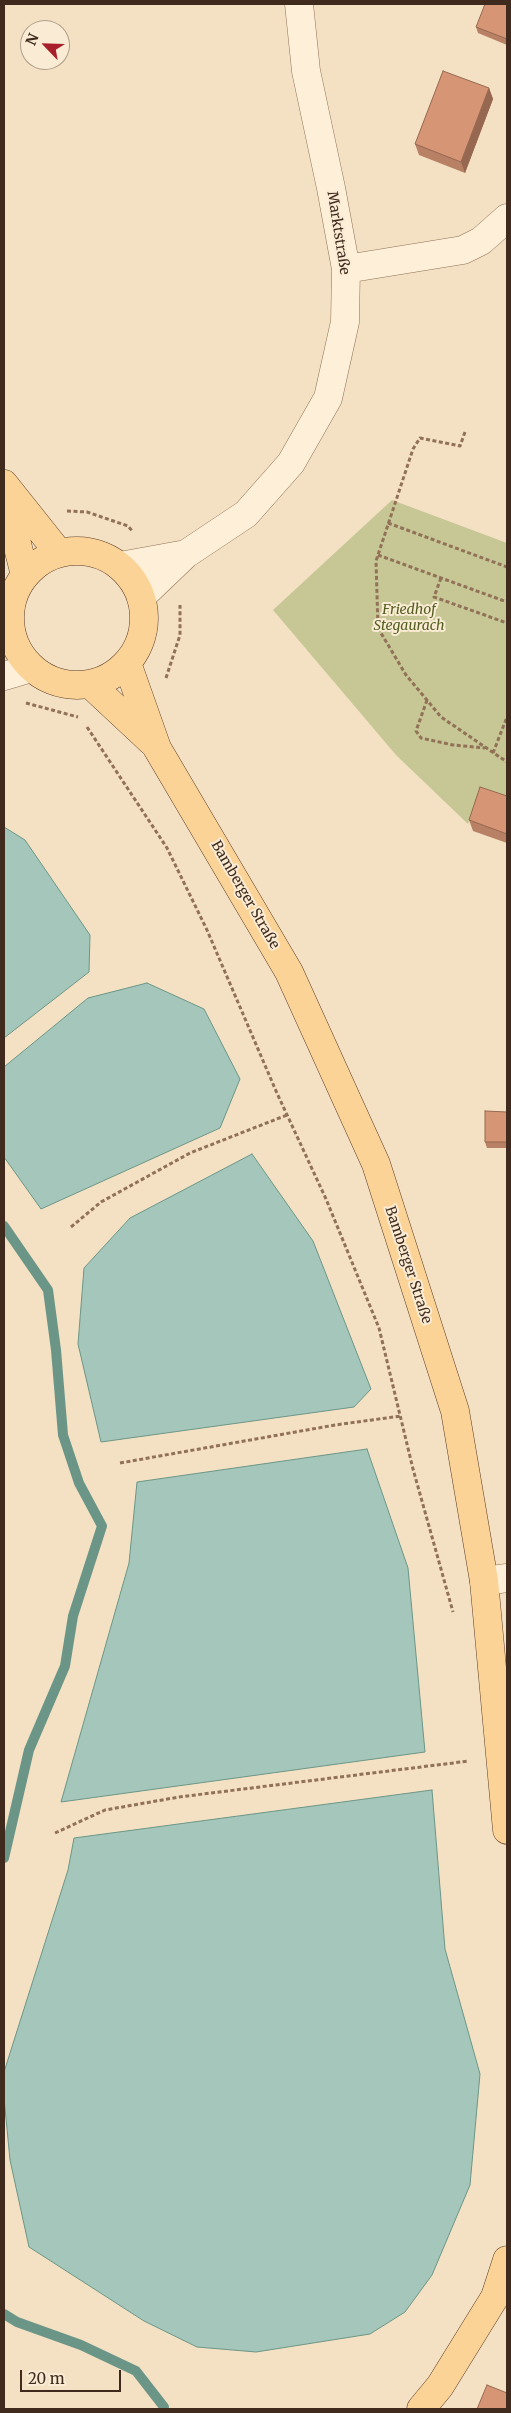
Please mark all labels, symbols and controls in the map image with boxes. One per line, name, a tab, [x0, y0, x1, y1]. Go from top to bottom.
north arrow	[20, 20, 70, 70]
text: N	[22, 31, 43, 48]
street label: Marktstraße	[323, 190, 353, 276]
park label: Friedhof Stegaurach	[374, 602, 444, 634]
street label: Bamberger Straße	[207, 838, 283, 952]
street label: Bamberger Straße	[381, 1204, 435, 1326]
scale bar	[22, 2360, 124, 2392]
text: 20 m	[28, 2369, 65, 2388]

